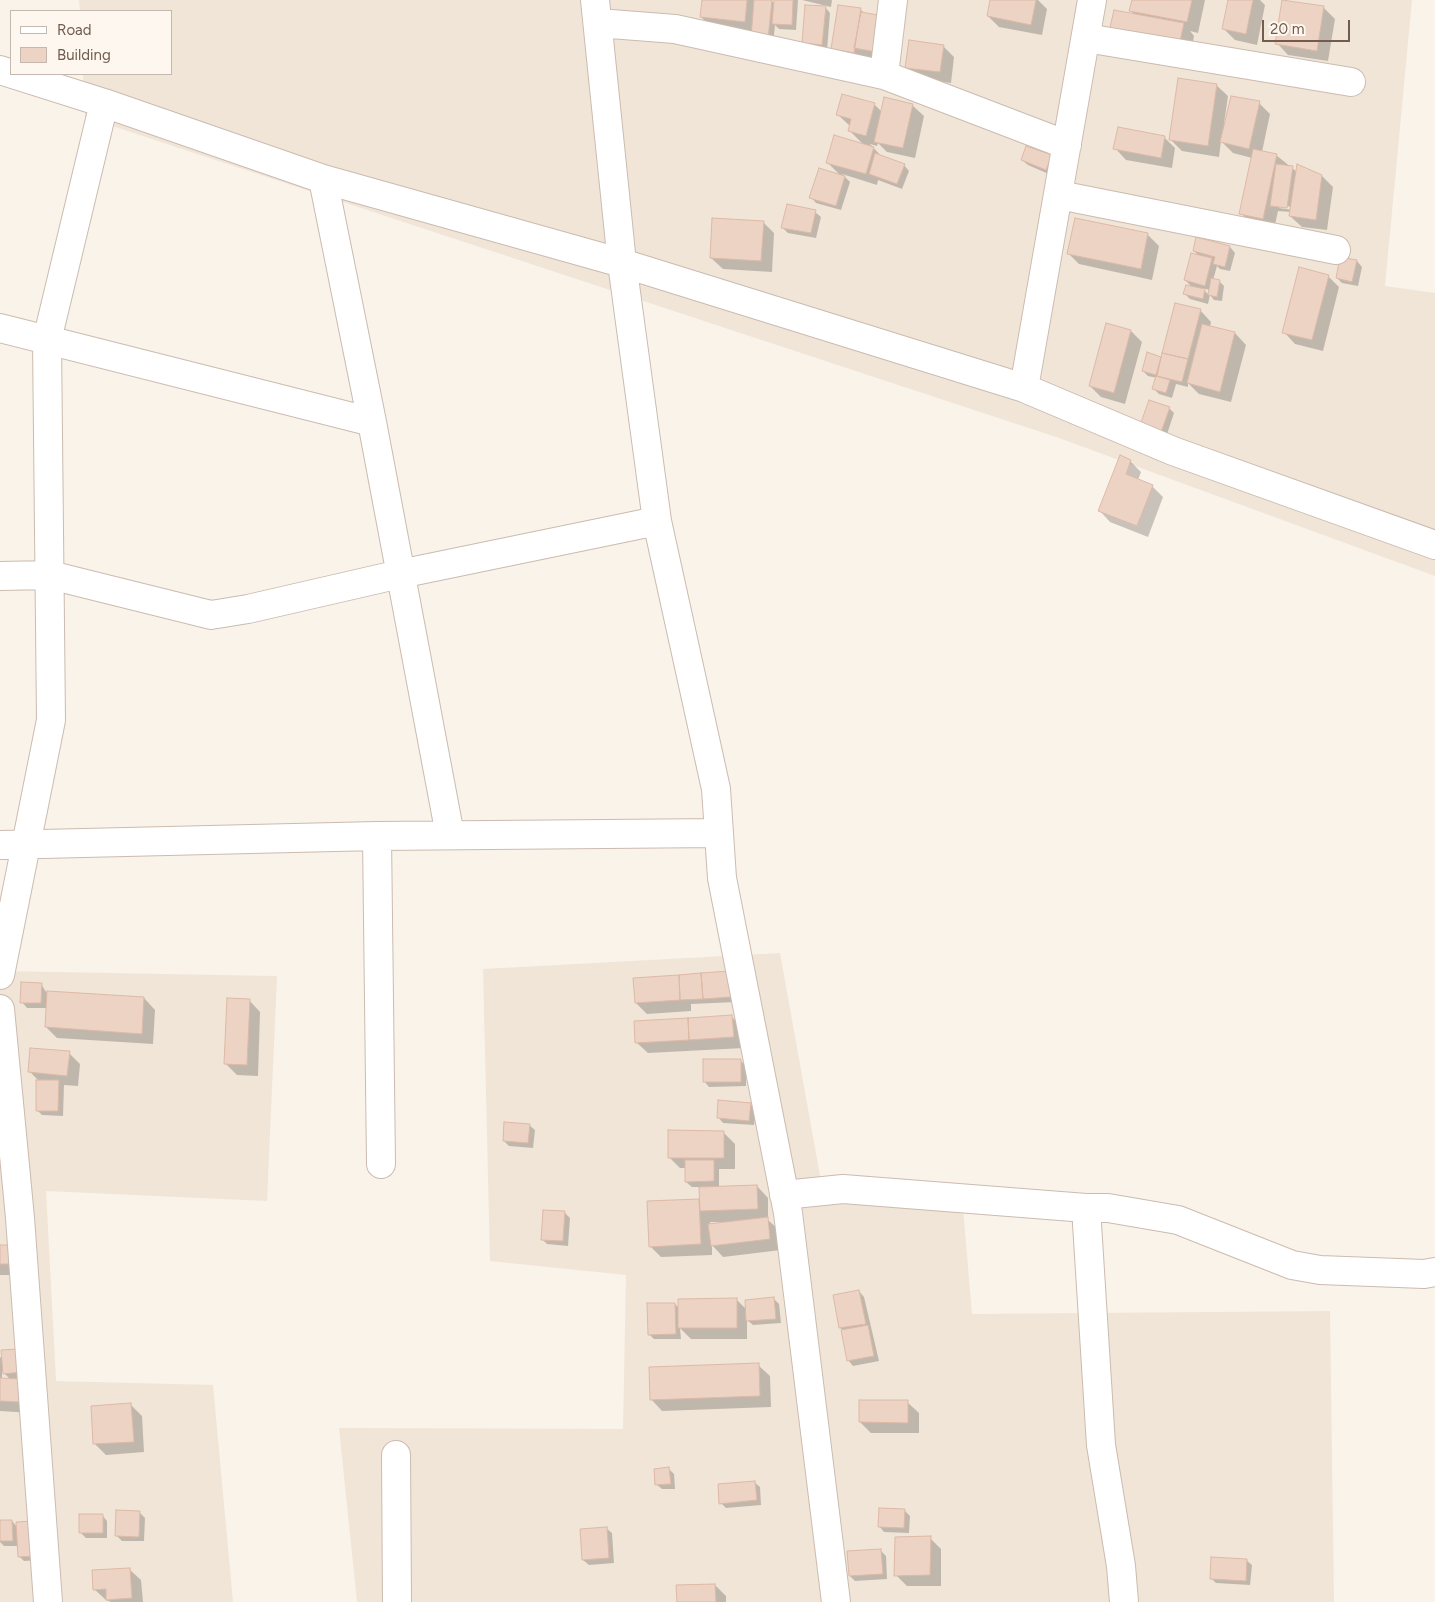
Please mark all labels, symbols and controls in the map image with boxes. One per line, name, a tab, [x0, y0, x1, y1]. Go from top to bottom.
legend	[10, 10, 172, 75]
scale bar	[1265, 10, 1352, 42]
text: 20 m	[1270, 20, 1304, 38]
text: Road	[57, 21, 92, 39]
text: Building	[57, 46, 111, 64]

